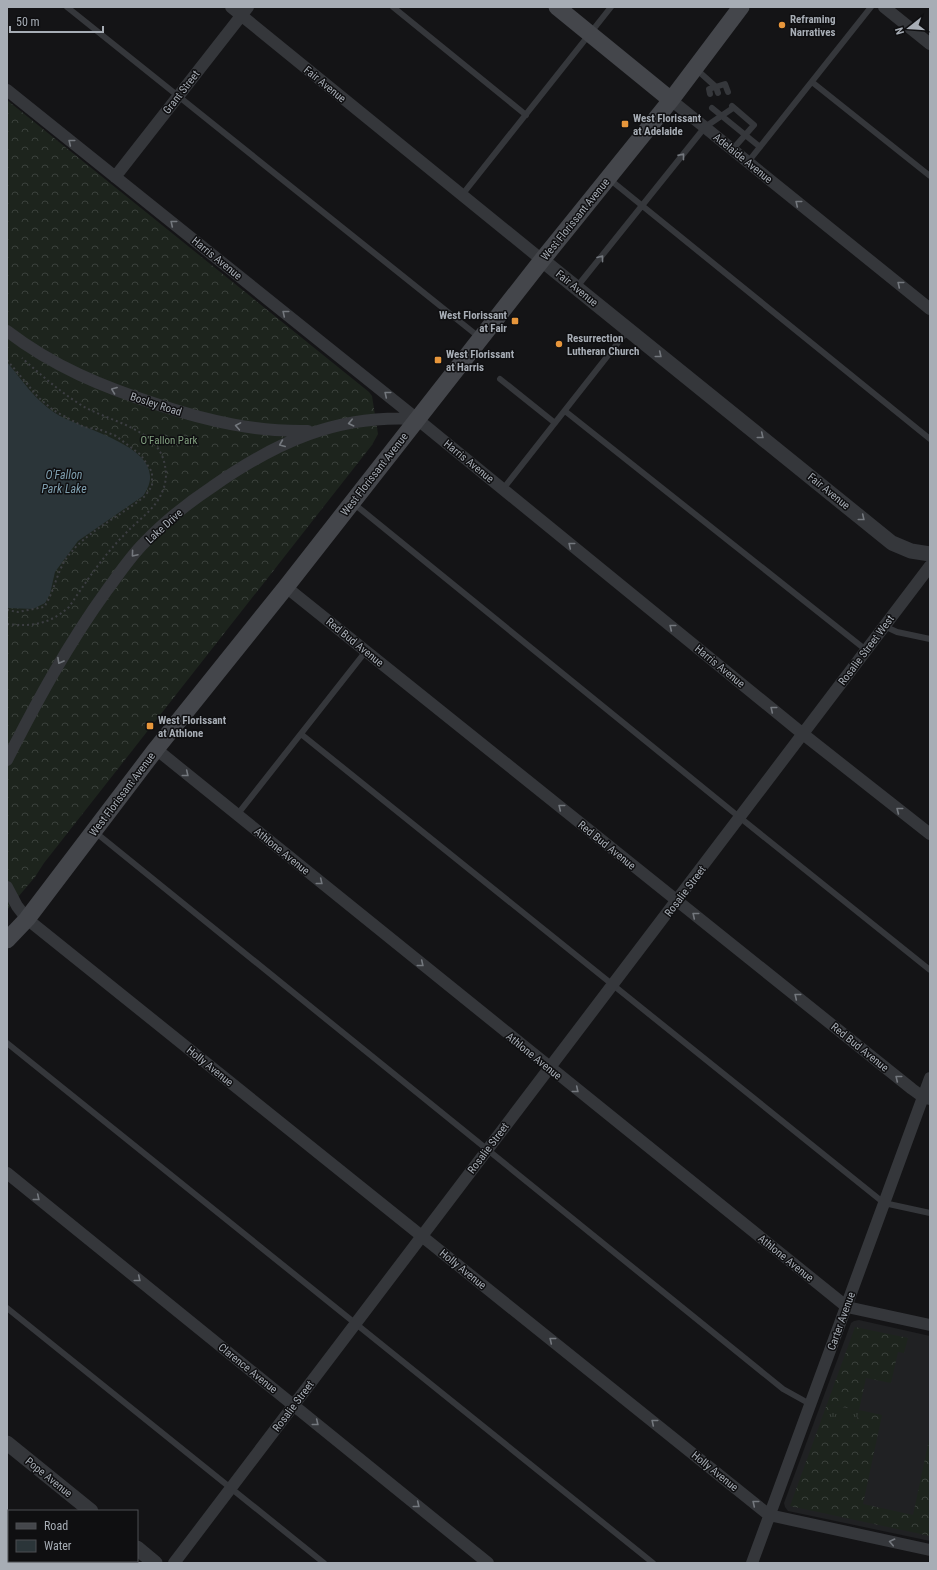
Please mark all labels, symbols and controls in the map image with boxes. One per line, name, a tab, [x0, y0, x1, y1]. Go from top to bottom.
scale bar	[10, 8, 103, 34]
north arrow	[889, 8, 929, 48]
place label: Reframing Narratives	[790, 13, 836, 39]
text: 50 m	[16, 15, 40, 29]
marker: Reframing Narratives	[777, 20, 787, 30]
text: N	[893, 25, 907, 36]
street label: Fair Avenue	[301, 63, 348, 105]
street label: Grant Street	[160, 68, 202, 117]
place label: West Florissant at Adelaide	[633, 112, 702, 138]
marker: West Florissant at Adelaide	[620, 119, 630, 129]
street label: Adelaide Avenue	[711, 131, 775, 186]
one-way arrow	[69, 140, 76, 147]
one-way arrow	[677, 153, 684, 160]
street label: West Florissant Avenue	[538, 176, 612, 263]
one-way arrow	[796, 200, 803, 207]
one-way arrow	[170, 221, 177, 228]
street label: Harris Avenue	[189, 234, 244, 282]
one-way arrow	[596, 255, 603, 262]
street label: Fair Avenue	[553, 267, 600, 309]
one-way arrow	[897, 282, 904, 289]
place label: West Florissant at Fair	[439, 309, 508, 335]
one-way arrow	[283, 311, 290, 318]
marker: West Florissant at Fair	[510, 316, 520, 326]
place label: Resurrection Lutheran Church	[567, 332, 639, 358]
marker: Resurrection Lutheran Church	[554, 339, 564, 349]
place label: West Florissant at Harris	[446, 348, 515, 374]
one-way arrow	[655, 350, 662, 357]
marker: West Florissant at Harris	[433, 355, 443, 365]
one-way arrow	[110, 386, 117, 394]
street label: Bosley Road	[128, 390, 183, 419]
one-way arrow	[384, 392, 391, 399]
one-way arrow	[348, 419, 354, 427]
one-way arrow	[235, 422, 241, 431]
street label: West Florissant Avenue	[338, 430, 411, 518]
one-way arrow	[756, 432, 763, 439]
park label: O'Fallon Park	[141, 434, 198, 447]
street label: Harris Avenue	[441, 437, 496, 485]
one-way arrow	[279, 439, 287, 447]
water label: O'Fallon Park Lake	[41, 468, 87, 496]
street label: Fair Avenue	[805, 470, 852, 512]
street label: Lake Drive	[143, 506, 185, 546]
one-way arrow	[857, 513, 864, 520]
one-way arrow	[569, 542, 576, 549]
one-way arrow	[132, 550, 139, 557]
street label: Rosalie Street West	[836, 613, 897, 688]
street label: Red Bud Avenue	[323, 615, 386, 669]
one-way arrow	[669, 624, 677, 631]
street label: Harris Avenue	[692, 642, 747, 690]
one-way arrow	[58, 657, 65, 664]
one-way arrow	[770, 706, 777, 713]
place label: West Florissant at Athlone	[158, 714, 227, 740]
marker: West Florissant at Athlone	[145, 721, 155, 731]
street label: West Florissant Avenue	[87, 750, 158, 839]
one-way arrow	[181, 769, 189, 776]
one-way arrow	[558, 805, 566, 812]
one-way arrow	[897, 808, 904, 815]
street label: Red Bud Avenue	[575, 818, 638, 872]
street label: Athlone Avenue	[251, 825, 312, 878]
street label: Rosalie Street	[662, 863, 709, 919]
one-way arrow	[315, 877, 322, 884]
one-way arrow	[693, 913, 700, 920]
one-way arrow	[416, 959, 423, 966]
one-way arrow	[794, 994, 801, 1001]
street label: Red Bud Avenue	[828, 1020, 891, 1074]
street label: Athlone Avenue	[503, 1030, 564, 1083]
street label: Holly Avenue	[184, 1044, 236, 1089]
one-way arrow	[896, 1075, 903, 1082]
one-way arrow	[571, 1085, 578, 1092]
street label: Rosalie Street	[465, 1120, 512, 1176]
one-way arrow	[33, 1193, 40, 1200]
street label: Athlone Avenue	[755, 1232, 816, 1285]
street label: Holly Avenue	[437, 1247, 489, 1292]
one-way arrow	[134, 1275, 141, 1282]
street label: Carter Avenue	[825, 1290, 858, 1352]
one-way arrow	[550, 1338, 557, 1345]
street label: Clarence Avenue	[216, 1341, 280, 1396]
street label: Rosalie Street	[270, 1378, 317, 1434]
one-way arrow	[311, 1418, 318, 1425]
one-way arrow	[651, 1419, 658, 1426]
street label: Holly Avenue	[689, 1449, 741, 1494]
street label: Pope Avenue	[23, 1455, 75, 1500]
one-way arrow	[412, 1500, 419, 1507]
one-way arrow	[752, 1501, 759, 1508]
legend	[8, 1510, 138, 1562]
text: Road	[44, 1519, 68, 1533]
one-way arrow	[889, 1538, 895, 1546]
text: Water	[44, 1539, 72, 1553]

